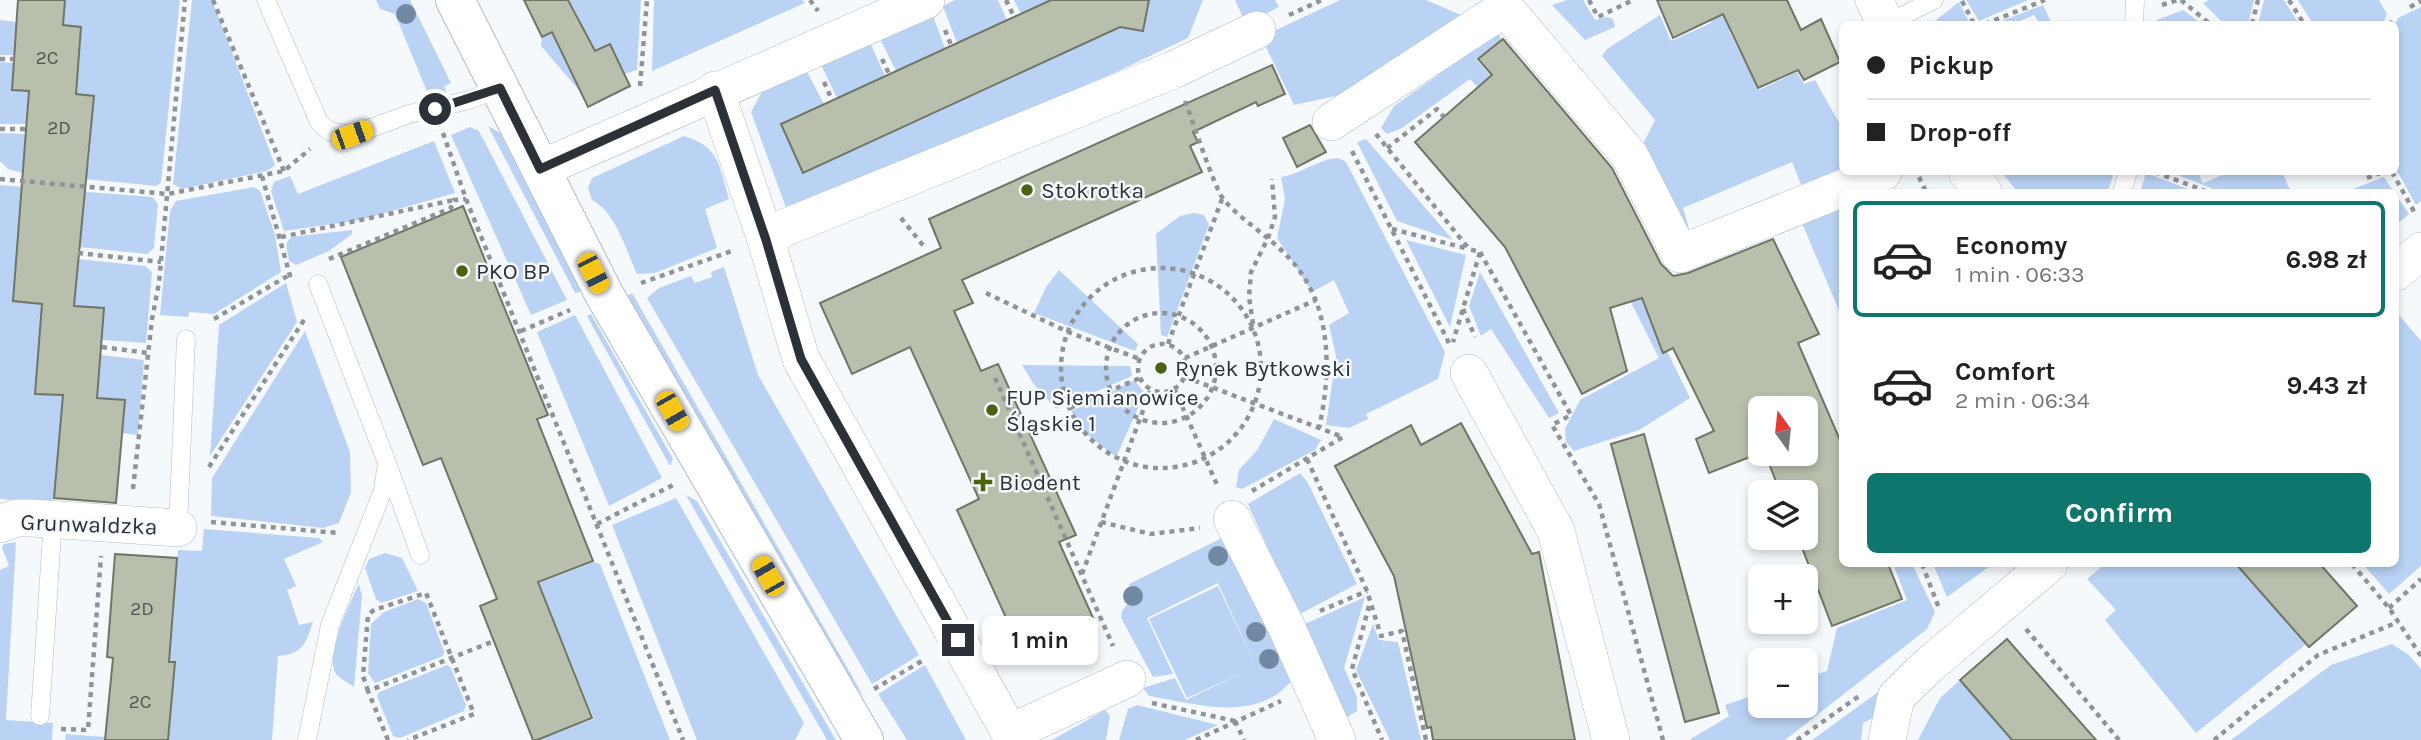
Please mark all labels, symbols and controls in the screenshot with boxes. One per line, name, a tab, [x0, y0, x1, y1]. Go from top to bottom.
house number: 2C	[36, 47, 58, 69]
text: Pickup	[1909, 50, 1994, 81]
route start	[419, 93, 451, 125]
house number: 2D	[47, 117, 71, 139]
text: Drop-off	[1909, 117, 2011, 148]
car	[329, 118, 376, 152]
place label: Stokrotka	[1041, 177, 1144, 204]
marker: Stokrotka	[1019, 182, 1035, 198]
icon: car	[1871, 228, 1934, 291]
text: Economy	[1955, 230, 2067, 261]
text: 6.98 zł	[2286, 244, 2367, 275]
car	[575, 250, 612, 296]
place label: PKO BP	[476, 258, 550, 285]
text: 1 min · 06:33	[1955, 261, 2085, 288]
marker: PKO BP	[454, 263, 470, 279]
icon: car	[1871, 354, 1934, 417]
place label: Rynek Bytkowski	[1175, 355, 1352, 382]
text: Comfort	[1955, 356, 2056, 387]
marker: Rynek Bytkowski	[1153, 360, 1169, 376]
text: 9.43 zł	[2287, 370, 2367, 401]
place label: FUP Siemianowice Śląskie 1	[1006, 384, 1199, 437]
text: 2 min · 06:34	[1955, 387, 2090, 414]
car	[653, 388, 692, 434]
north arrow	[1748, 396, 1818, 466]
map controls	[1748, 396, 1818, 718]
marker: FUP Siemianowice Śląskie 1	[984, 402, 1000, 418]
place label: Biodent	[999, 469, 1081, 496]
marker: Biodent	[973, 472, 993, 492]
button: Confirm	[1867, 473, 2371, 553]
button: layers	[1748, 480, 1818, 550]
street label: Grunwaldzka	[20, 509, 158, 540]
car	[749, 553, 788, 599]
button: +	[1748, 564, 1818, 634]
house number: 2D	[130, 598, 154, 620]
callout: 1 min	[982, 616, 1098, 664]
route end	[942, 624, 974, 656]
text: 1 min	[1011, 627, 1069, 654]
button: −	[1748, 648, 1818, 718]
house number: 2C	[129, 691, 151, 713]

